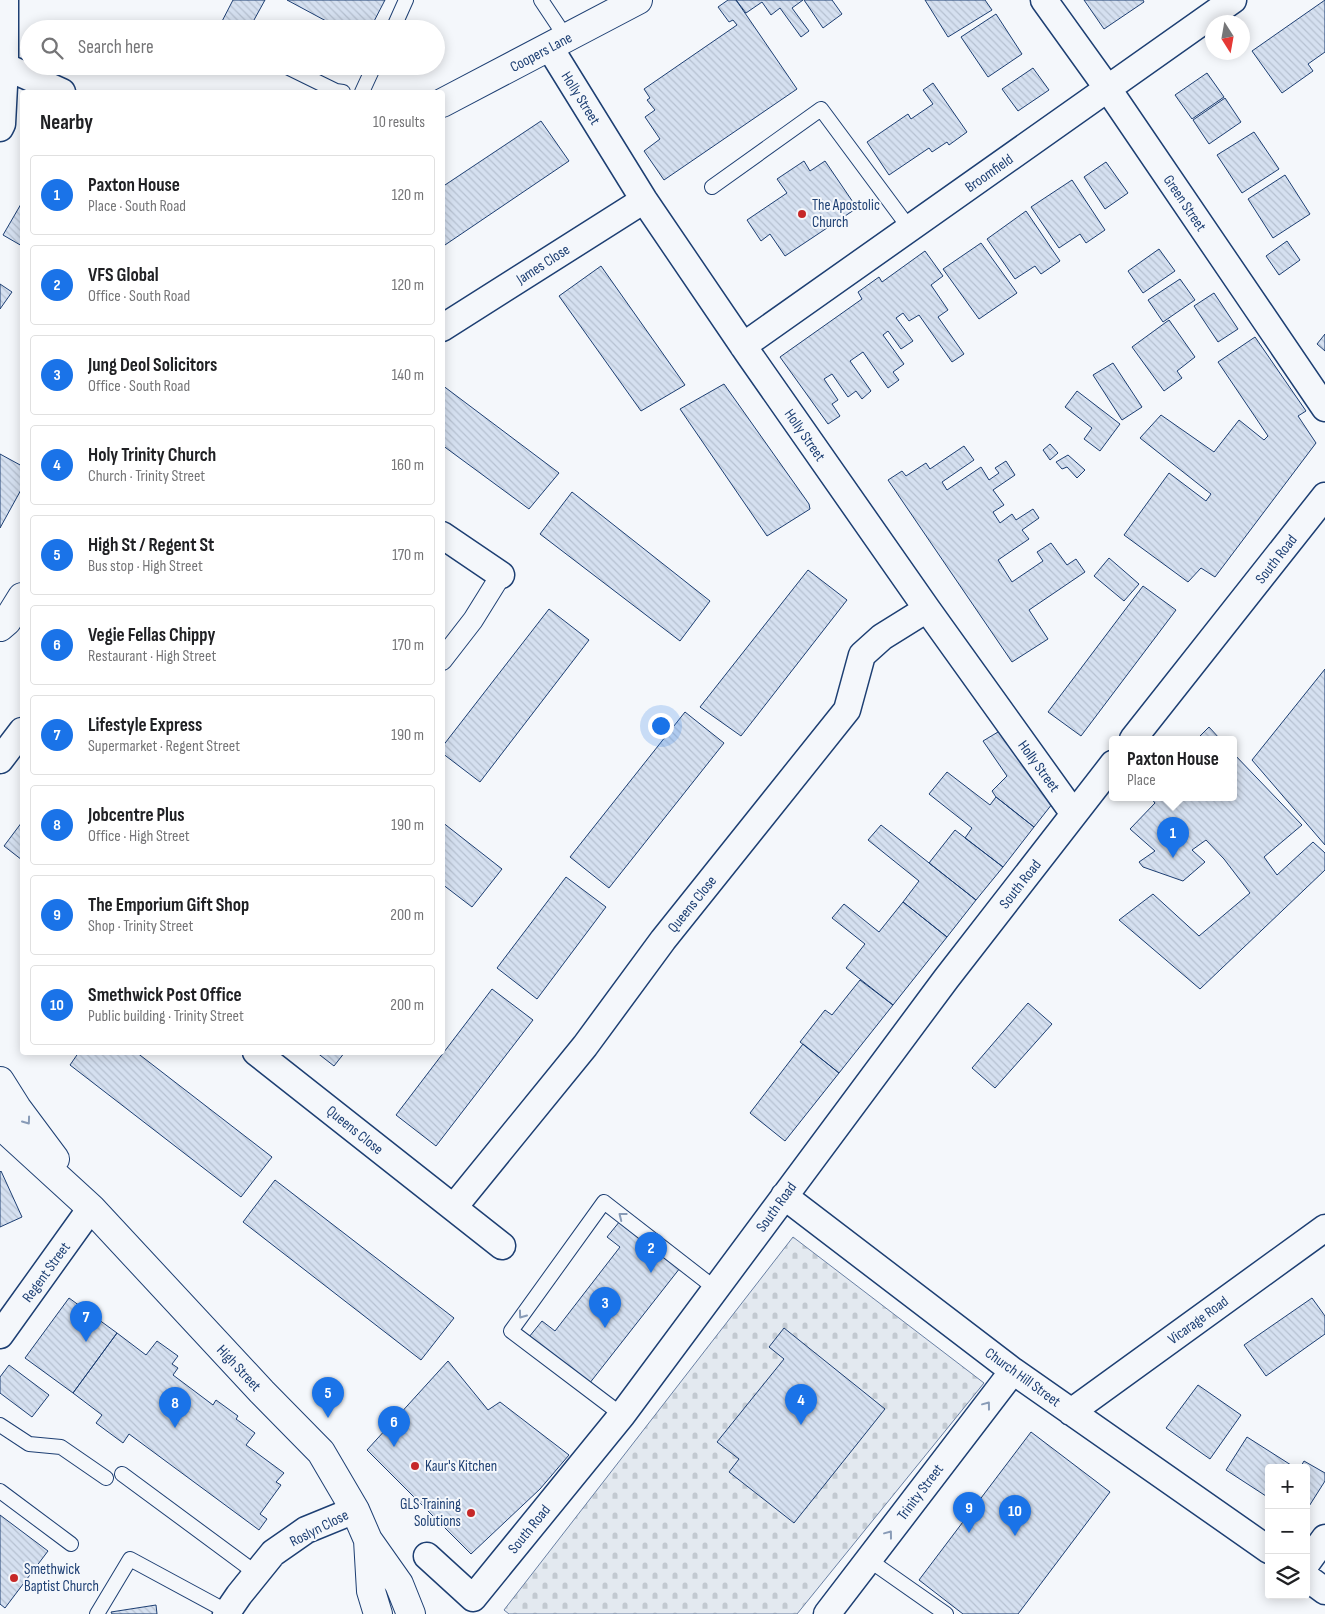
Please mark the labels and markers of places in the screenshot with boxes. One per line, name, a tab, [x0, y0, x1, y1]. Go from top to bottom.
place label: The Apostolic Church	[812, 196, 880, 232]
marker: The Apostolic Church	[796, 208, 808, 220]
pin: 1	[1157, 817, 1189, 858]
pin: 2	[635, 1232, 667, 1273]
pin: 3	[589, 1287, 621, 1328]
pin: 7	[70, 1301, 102, 1342]
pin: 5	[312, 1377, 344, 1418]
pin: 4	[785, 1384, 817, 1425]
pin: 8	[159, 1387, 191, 1428]
pin: 6	[378, 1406, 410, 1447]
place label: Kaur's Kitchen	[425, 1457, 497, 1476]
marker: Kaur's Kitchen	[409, 1460, 421, 1472]
pin: 9	[953, 1492, 985, 1533]
place label: GLS Training Solutions	[400, 1495, 461, 1531]
pin: 10	[999, 1495, 1031, 1536]
marker: GLS Training Solutions	[465, 1507, 477, 1519]
place label: Smethwick Baptist Church	[24, 1560, 99, 1596]
marker: Smethwick Baptist Church	[8, 1572, 20, 1584]

